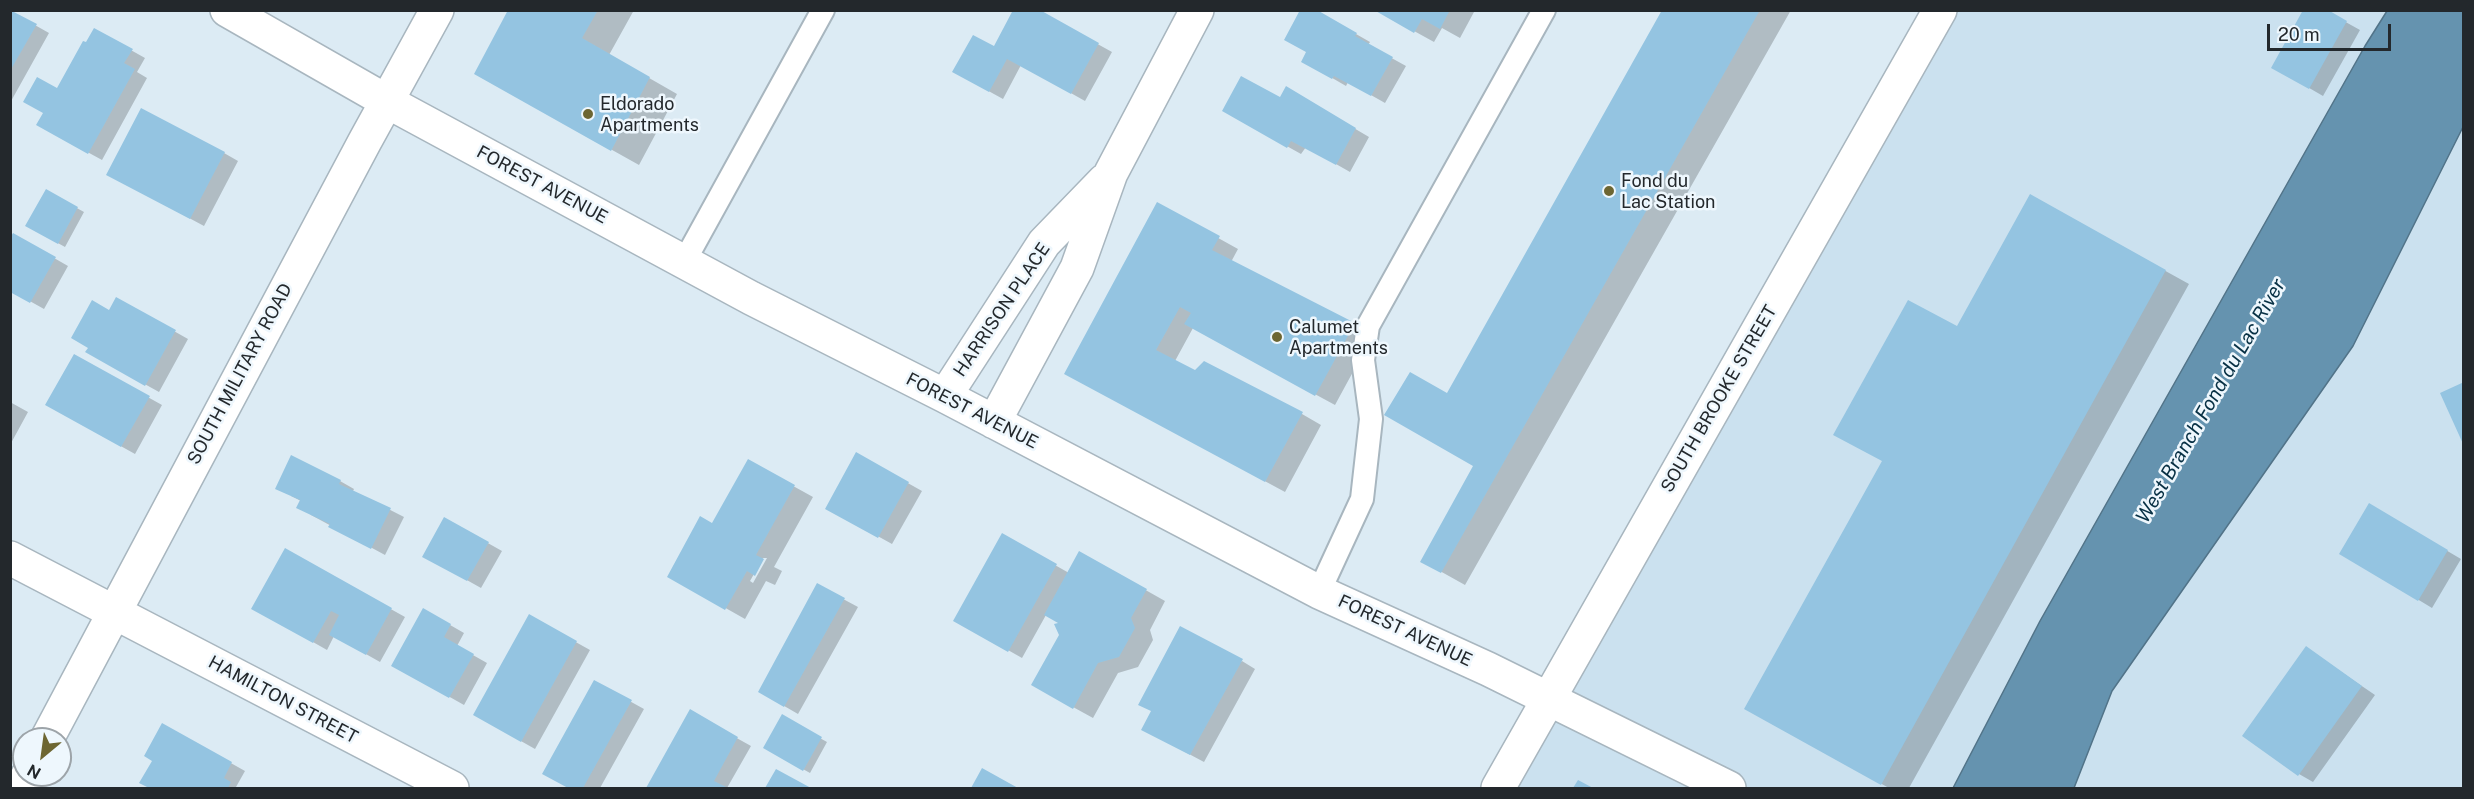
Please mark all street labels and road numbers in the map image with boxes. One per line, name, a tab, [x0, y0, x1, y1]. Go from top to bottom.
street label: FOREST AVENUE	[473, 141, 611, 229]
street label: HARRISON PLACE	[949, 239, 1055, 381]
street label: SOUTH MILITARY ROAD	[183, 280, 297, 468]
street label: SOUTH BROOKE STREET	[1656, 302, 1782, 496]
street label: FOREST AVENUE	[902, 368, 1042, 454]
street label: FOREST AVENUE	[1334, 590, 1476, 672]
street label: HAMILTON STREET	[205, 651, 361, 749]

